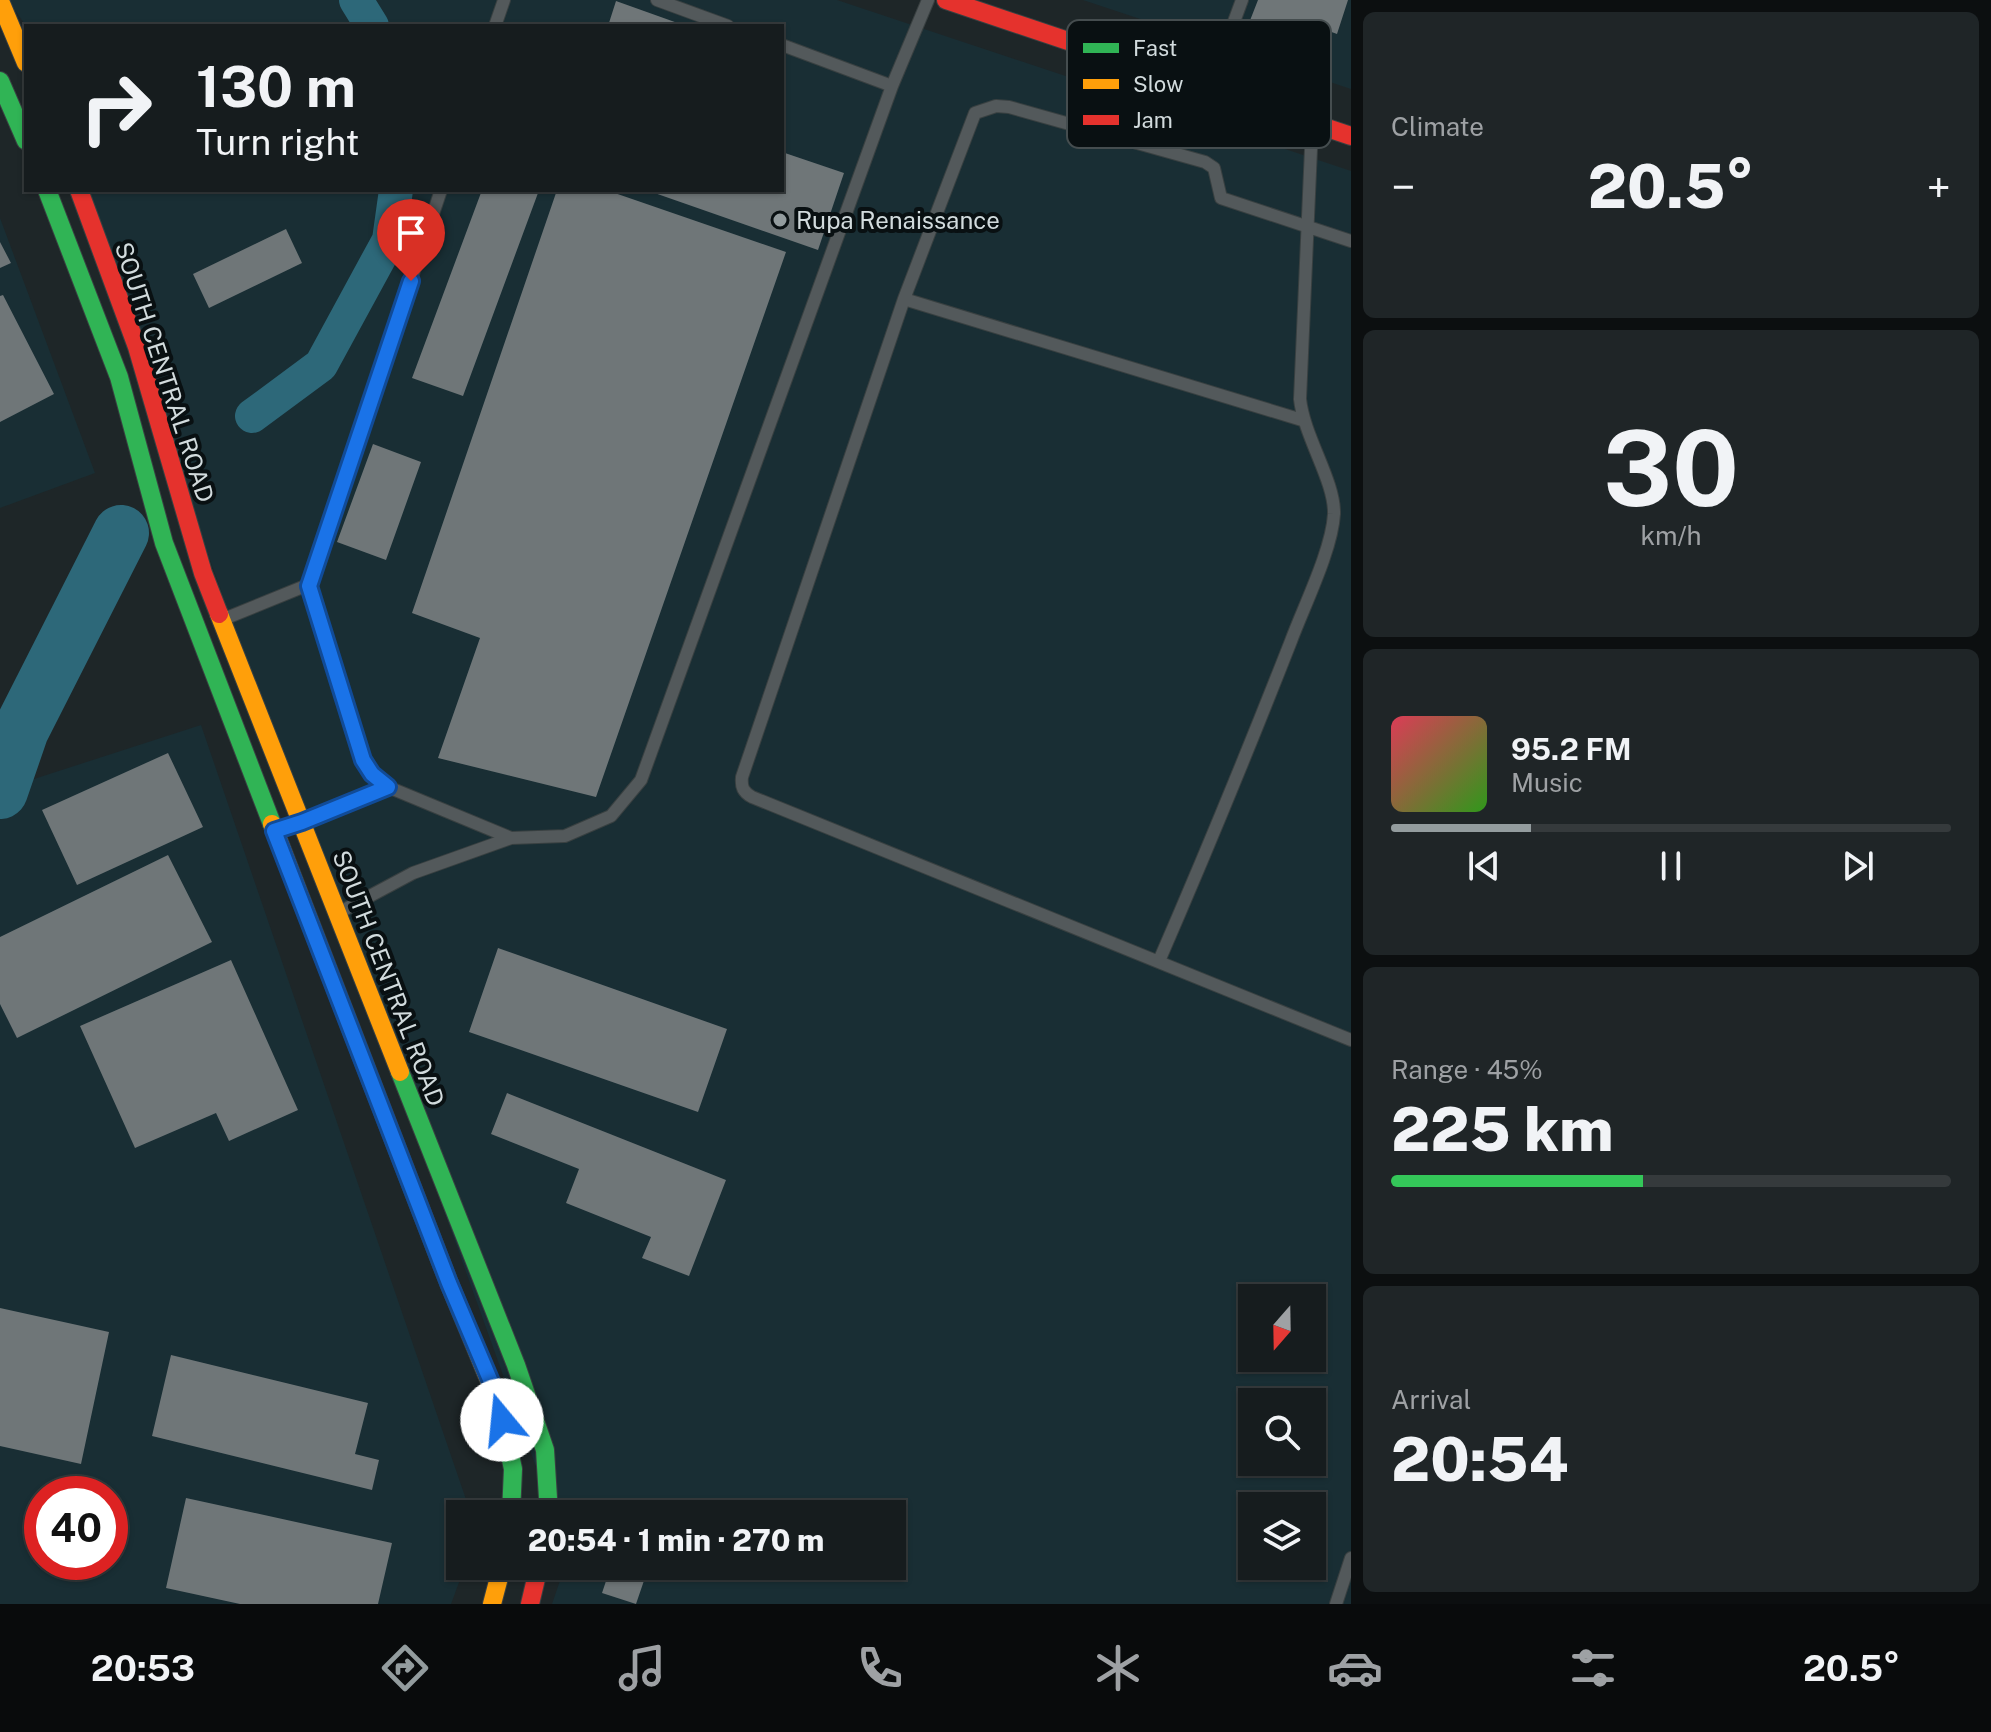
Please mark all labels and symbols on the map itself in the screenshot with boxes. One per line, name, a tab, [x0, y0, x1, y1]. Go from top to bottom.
legend	[1067, 20, 1331, 148]
text: Fast	[1133, 35, 1177, 61]
text: Slow	[1133, 71, 1183, 97]
text: Jam	[1133, 107, 1173, 133]
pin	[377, 199, 445, 281]
place label: Rupa Renaissance	[796, 206, 1000, 234]
marker: Rupa Renaissance	[771, 211, 789, 229]
street label: SOUTH CENTRAL ROAD	[110, 238, 220, 506]
street label: SOUTH CENTRAL ROAD	[327, 846, 451, 1110]
north arrow	[1238, 1284, 1326, 1372]
position arrow	[460, 1378, 544, 1462]
speed limit sign: 40	[24, 1476, 128, 1580]

